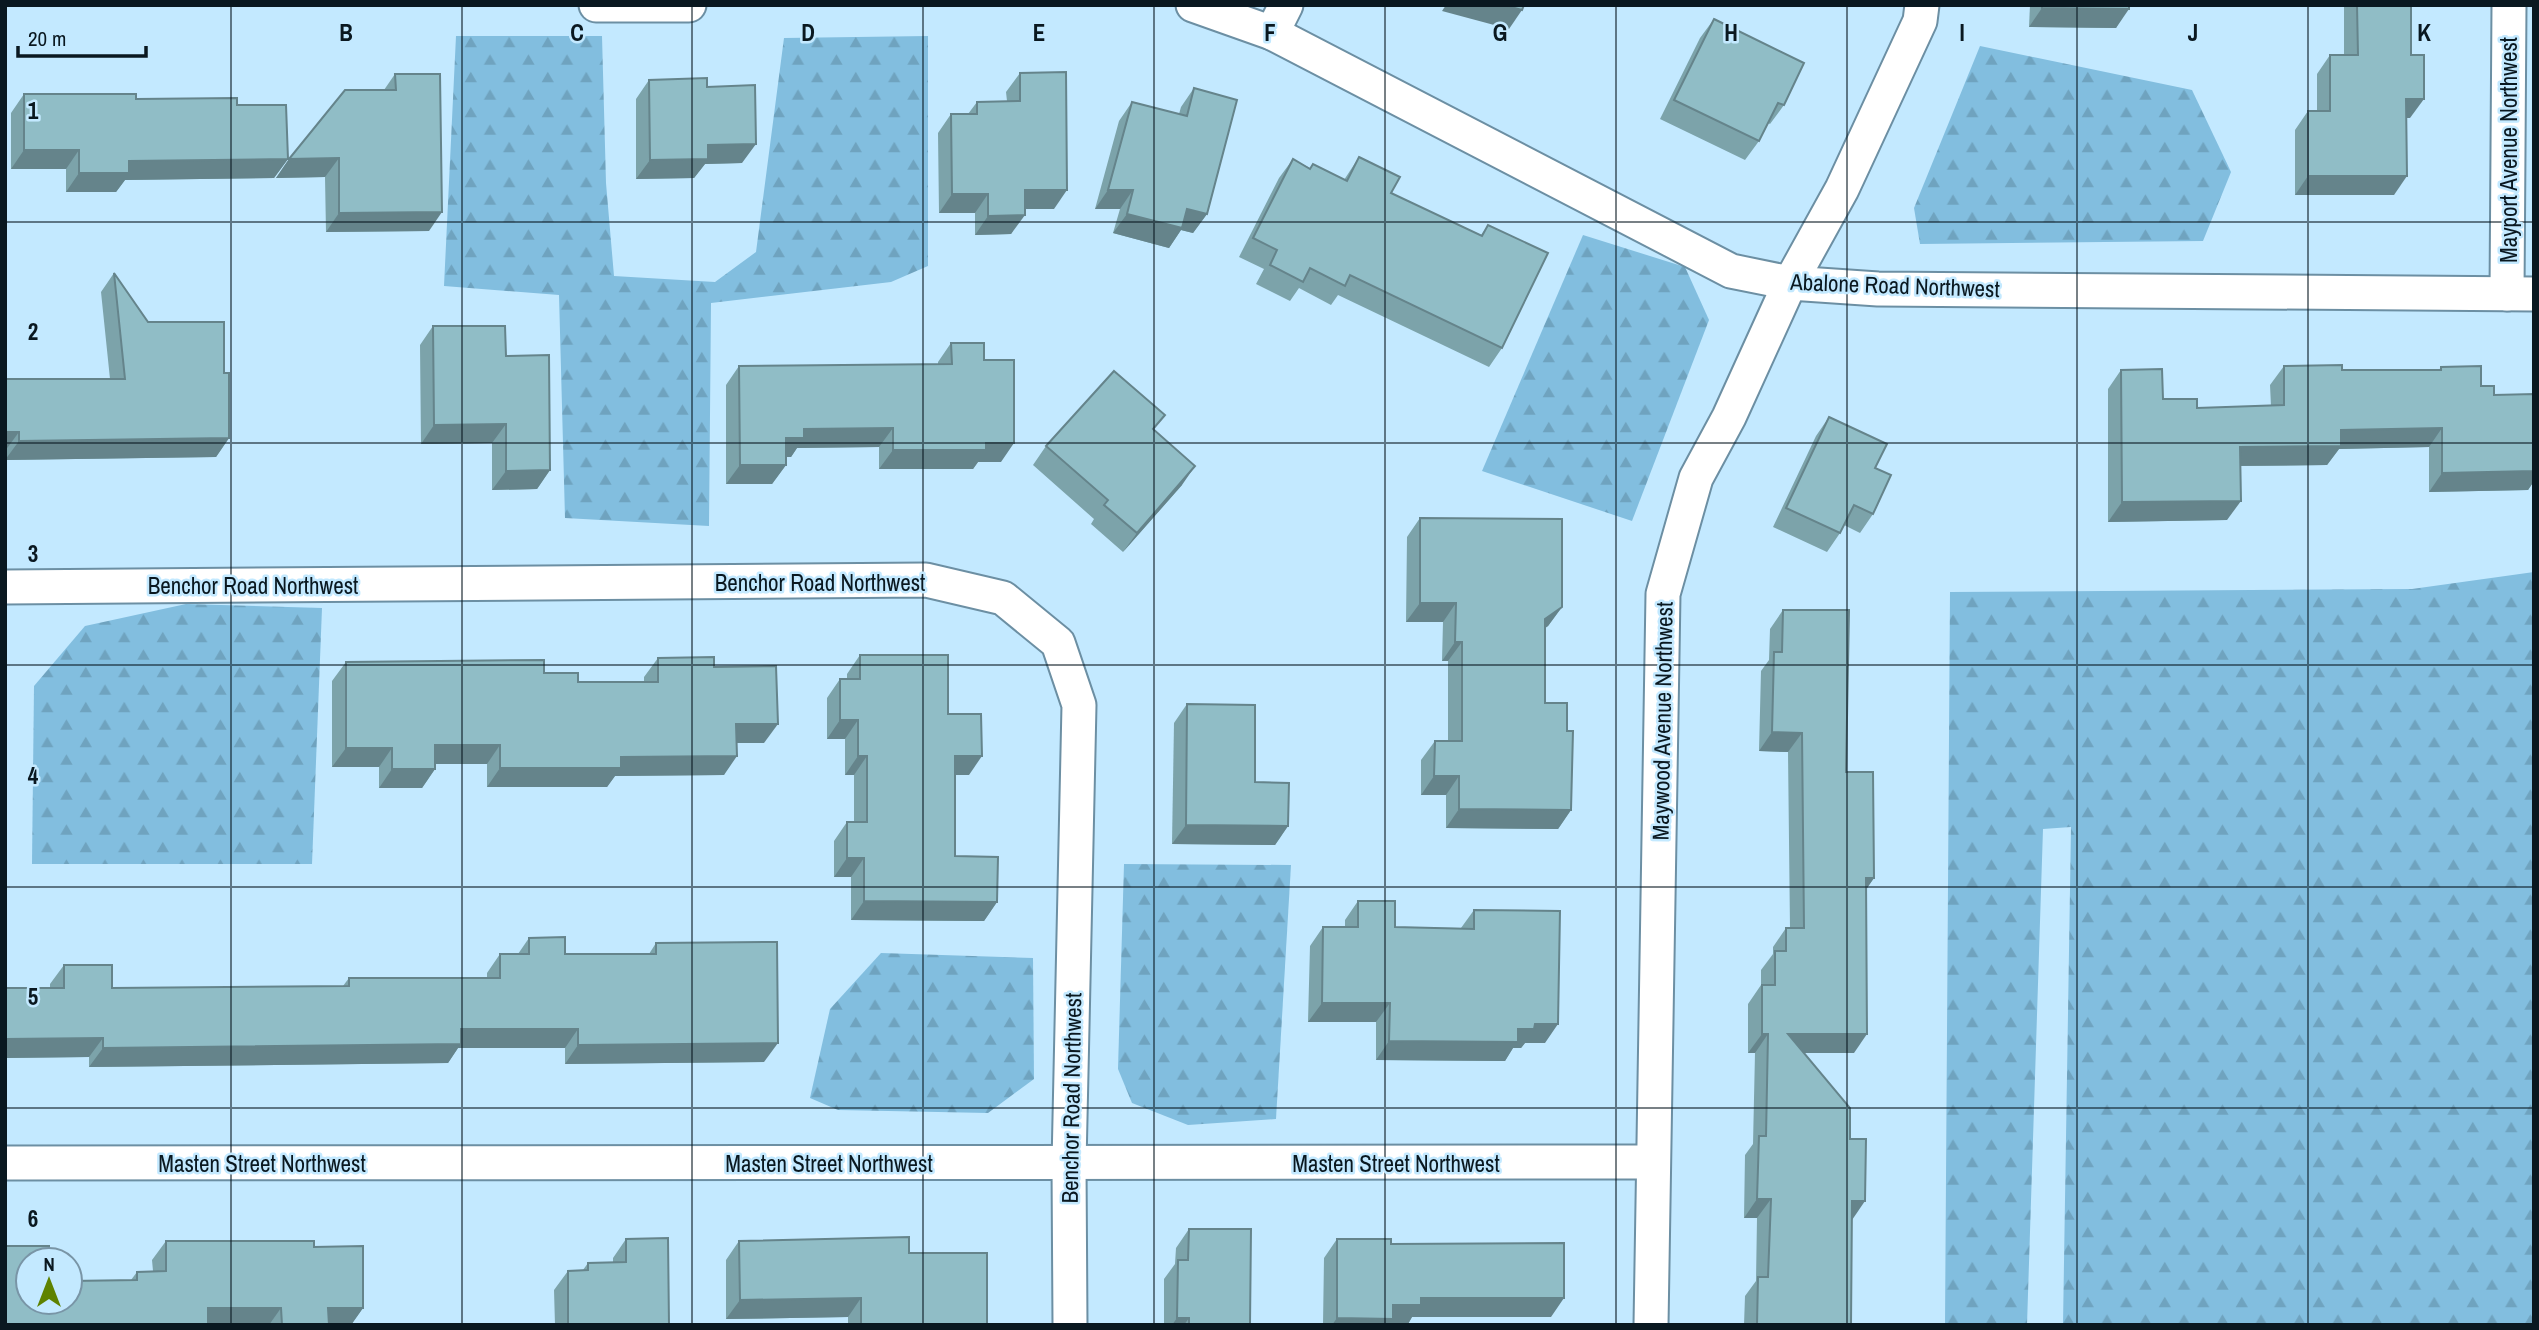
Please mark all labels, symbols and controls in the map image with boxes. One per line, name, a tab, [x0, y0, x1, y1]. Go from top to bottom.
scale bar	[18, 14, 145, 58]
text: B	[339, 17, 353, 48]
text: C	[570, 17, 584, 48]
text: D	[801, 17, 815, 48]
text: E	[1033, 17, 1045, 48]
text: F	[1264, 17, 1276, 48]
text: G	[1493, 17, 1507, 48]
text: H	[1724, 17, 1738, 48]
text: I	[1959, 17, 1965, 48]
text: J	[2188, 17, 2198, 48]
text: K	[2417, 17, 2431, 48]
text: 20 m	[28, 24, 66, 53]
street label: Mayport Avenue Northwest	[2493, 37, 2524, 263]
text: 1	[28, 95, 39, 126]
street label: Abalone Road Northwest	[1789, 266, 2000, 304]
text: 2	[28, 316, 38, 347]
text: 3	[28, 538, 38, 569]
street label: Benchor Road Northwest	[715, 567, 925, 598]
street label: Benchor Road Northwest	[148, 570, 358, 601]
street label: Maywood Avenue Northwest	[1644, 601, 1680, 841]
text: 4	[28, 760, 39, 791]
text: 5	[28, 981, 38, 1012]
street label: Benchor Road Northwest	[1054, 992, 1088, 1204]
street label: Masten Street Northwest	[158, 1148, 366, 1179]
street label: Masten Street Northwest	[725, 1148, 933, 1179]
street label: Masten Street Northwest	[1292, 1148, 1500, 1179]
text: 6	[28, 1203, 38, 1234]
north arrow	[14, 1246, 84, 1316]
text: N	[43, 1251, 55, 1277]

